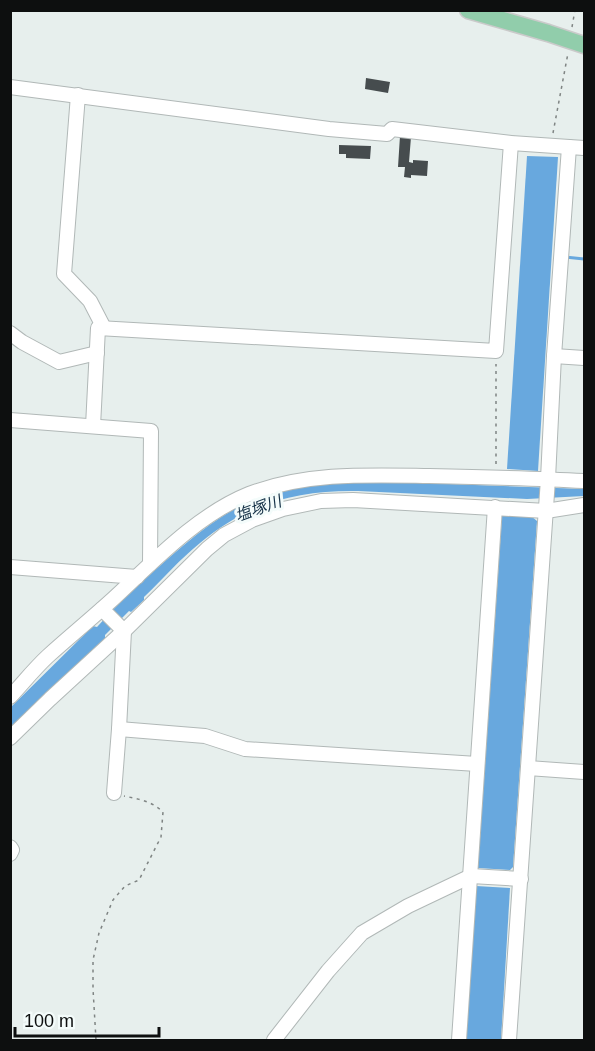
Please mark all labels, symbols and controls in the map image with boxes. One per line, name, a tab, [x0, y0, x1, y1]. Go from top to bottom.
water label: 塩塚川	[233, 492, 286, 525]
scale bar	[15, 1000, 159, 1038]
text: 100 m	[24, 1011, 74, 1031]

